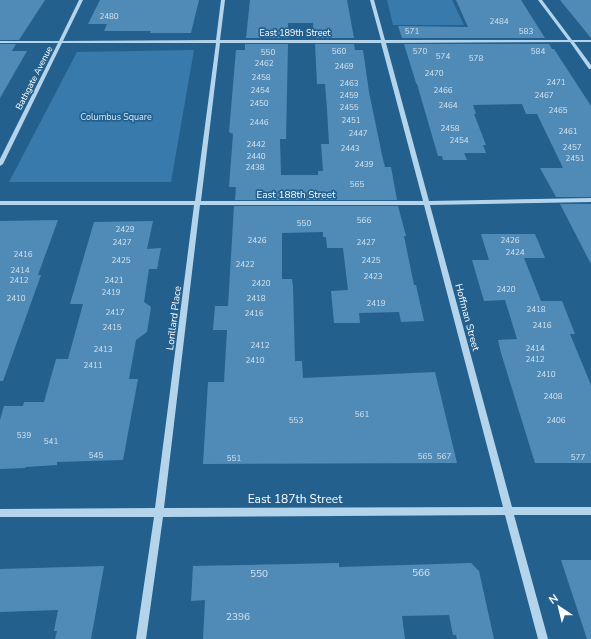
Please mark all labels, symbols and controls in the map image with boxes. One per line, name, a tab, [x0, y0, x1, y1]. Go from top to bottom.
house number: 2480	[99, 11, 119, 22]
house number: 2484	[489, 16, 509, 27]
house number: 571	[405, 26, 419, 37]
house number: 583	[519, 26, 533, 37]
street label: East 189th Street	[259, 27, 331, 39]
street label: Bathgate Avenue	[13, 44, 55, 112]
house number: 560	[332, 46, 346, 57]
house number: 570	[413, 46, 427, 57]
house number: 584	[531, 46, 545, 57]
house number: 550	[261, 47, 275, 58]
house number: 574	[436, 51, 450, 62]
house number: 578	[469, 53, 483, 64]
house number: 2462	[254, 58, 274, 69]
house number: 2469	[334, 61, 354, 72]
house number: 2470	[424, 68, 444, 79]
house number: 2458	[251, 72, 271, 83]
house number: 2471	[546, 77, 566, 88]
house number: 2463	[339, 78, 359, 89]
house number: 2454	[250, 85, 270, 96]
house number: 2466	[433, 85, 453, 96]
house number: 2459	[339, 90, 359, 101]
house number: 2467	[534, 90, 554, 101]
house number: 2450	[249, 98, 269, 109]
house number: 2464	[438, 100, 458, 111]
house number: 2455	[339, 102, 359, 113]
house number: 2465	[548, 105, 568, 116]
park label: Columbus Square	[80, 111, 152, 123]
house number: 2451	[341, 115, 361, 126]
house number: 2446	[249, 117, 269, 128]
house number: 2458	[440, 123, 460, 134]
house number: 2461	[558, 126, 578, 137]
house number: 2447	[348, 128, 368, 139]
house number: 2454	[449, 135, 469, 146]
house number: 2442	[246, 139, 266, 150]
house number: 2457	[562, 142, 582, 153]
house number: 2443	[340, 143, 360, 154]
house number: 2440	[246, 151, 266, 162]
house number: 2451	[565, 153, 585, 164]
house number: 2439	[354, 159, 374, 170]
house number: 2438	[245, 162, 265, 173]
house number: 565	[350, 179, 364, 190]
street label: East 188th Street	[257, 188, 336, 202]
house number: 566	[357, 215, 371, 226]
house number: 550	[297, 218, 311, 229]
house number: 2429	[115, 224, 135, 235]
house number: 2426	[247, 235, 267, 246]
house number: 2426	[500, 235, 520, 246]
house number: 2427	[112, 237, 132, 248]
house number: 2427	[356, 237, 376, 248]
house number: 2424	[505, 247, 525, 258]
house number: 2416	[13, 249, 33, 260]
house number: 2425	[111, 255, 131, 266]
house number: 2425	[361, 255, 381, 266]
house number: 2422	[235, 259, 255, 270]
house number: 2414	[10, 265, 30, 276]
house number: 2423	[363, 271, 383, 282]
house number: 2412	[9, 275, 29, 286]
house number: 2421	[104, 275, 124, 286]
house number: 2420	[251, 278, 271, 289]
street label: Hoffman Street	[451, 282, 483, 353]
house number: 2420	[496, 284, 516, 295]
street label: Lorillard Place	[163, 285, 185, 351]
house number: 2419	[101, 287, 121, 298]
house number: 2410	[6, 293, 26, 304]
house number: 2418	[246, 293, 266, 304]
house number: 2419	[366, 298, 386, 309]
house number: 2418	[526, 304, 546, 315]
house number: 2417	[105, 307, 125, 318]
house number: 2416	[244, 308, 264, 319]
house number: 2416	[532, 320, 552, 331]
house number: 2415	[102, 322, 122, 333]
house number: 2412	[250, 340, 270, 351]
house number: 2414	[525, 343, 545, 354]
house number: 2413	[93, 344, 113, 355]
house number: 2412	[525, 354, 545, 365]
house number: 2410	[245, 355, 265, 366]
house number: 2411	[83, 360, 103, 371]
house number: 2410	[536, 369, 556, 380]
house number: 2408	[543, 391, 563, 402]
house number: 561	[355, 409, 369, 420]
house number: 553	[289, 415, 303, 426]
house number: 2406	[546, 415, 566, 426]
house number: 539	[17, 430, 31, 441]
house number: 541	[44, 436, 58, 447]
house number: 545	[89, 450, 103, 461]
house number: 565	[418, 451, 432, 462]
house number: 567	[437, 451, 451, 462]
house number: 577	[571, 452, 585, 463]
house number: 551	[227, 453, 241, 464]
street label: East 187th Street	[248, 491, 343, 507]
house number: 566	[412, 566, 430, 580]
house number: 550	[250, 567, 268, 581]
north arrow	[539, 587, 579, 627]
text: N	[546, 591, 561, 608]
house number: 2396	[226, 610, 250, 624]

